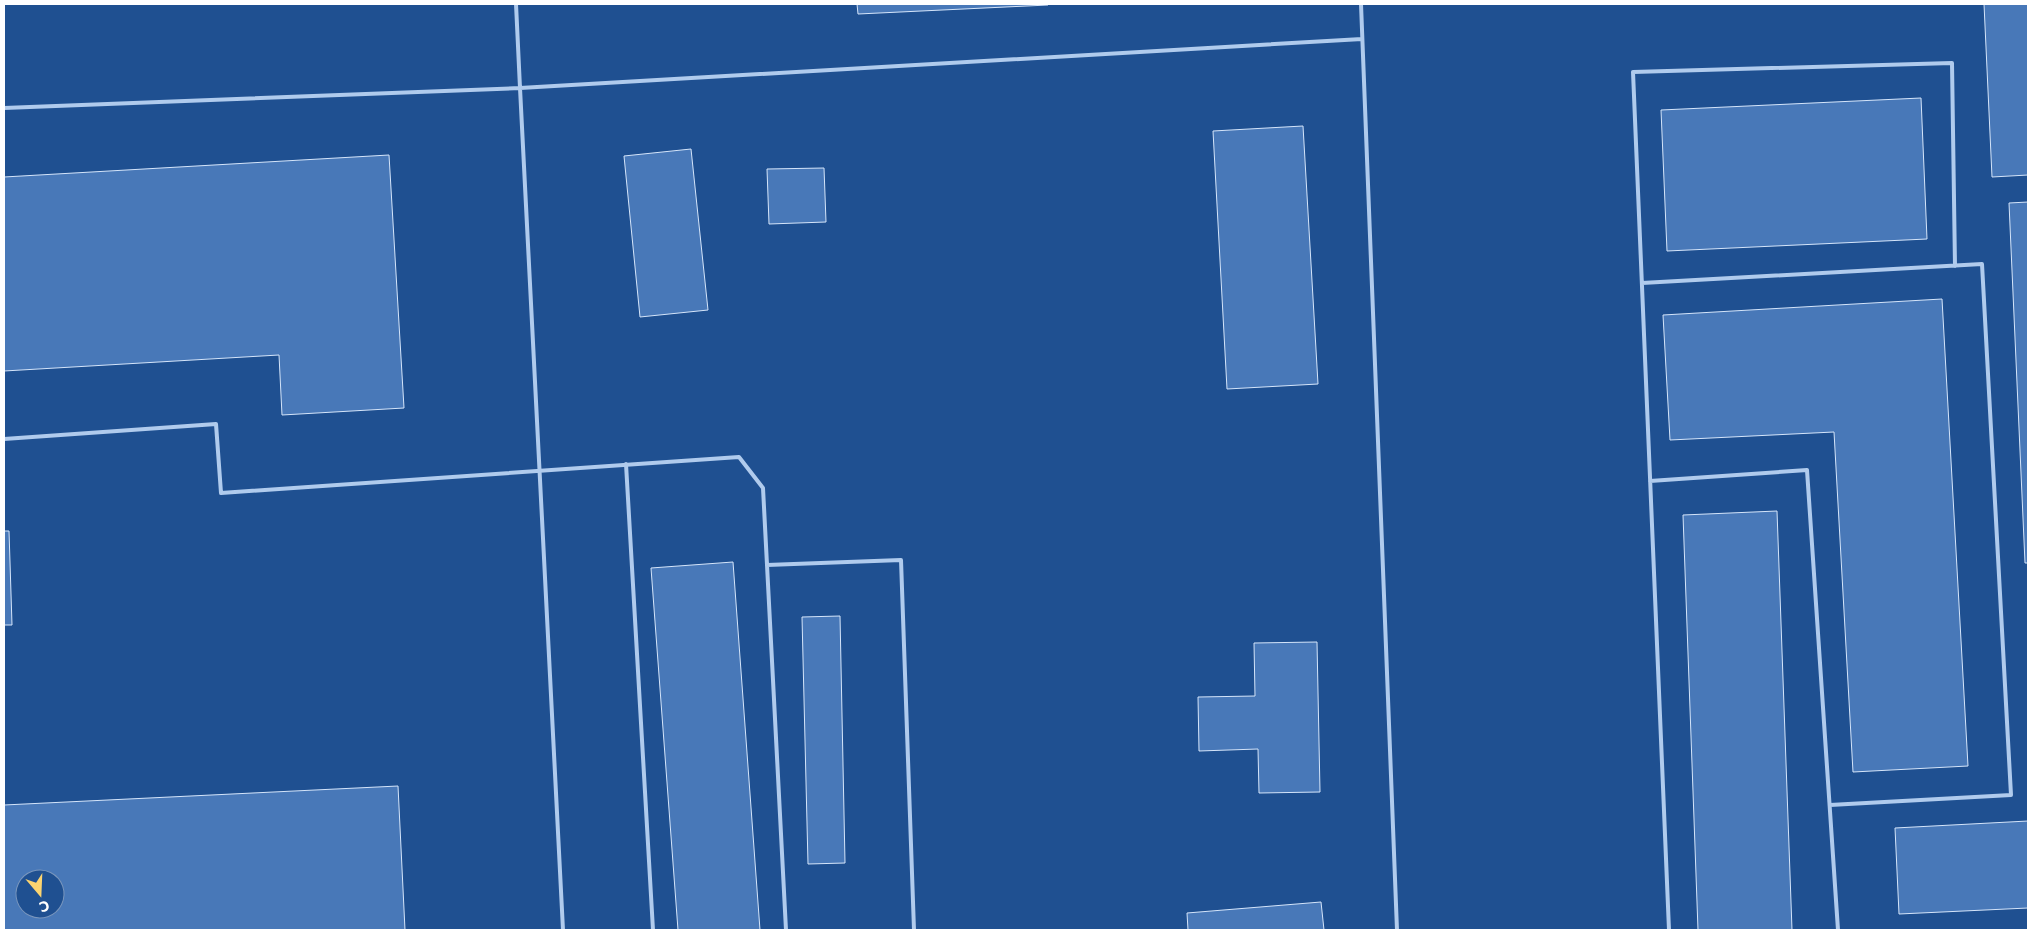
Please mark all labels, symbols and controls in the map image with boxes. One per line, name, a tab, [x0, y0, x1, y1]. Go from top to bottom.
north arrow	[15, 869, 65, 919]
text: С	[37, 897, 52, 916]

